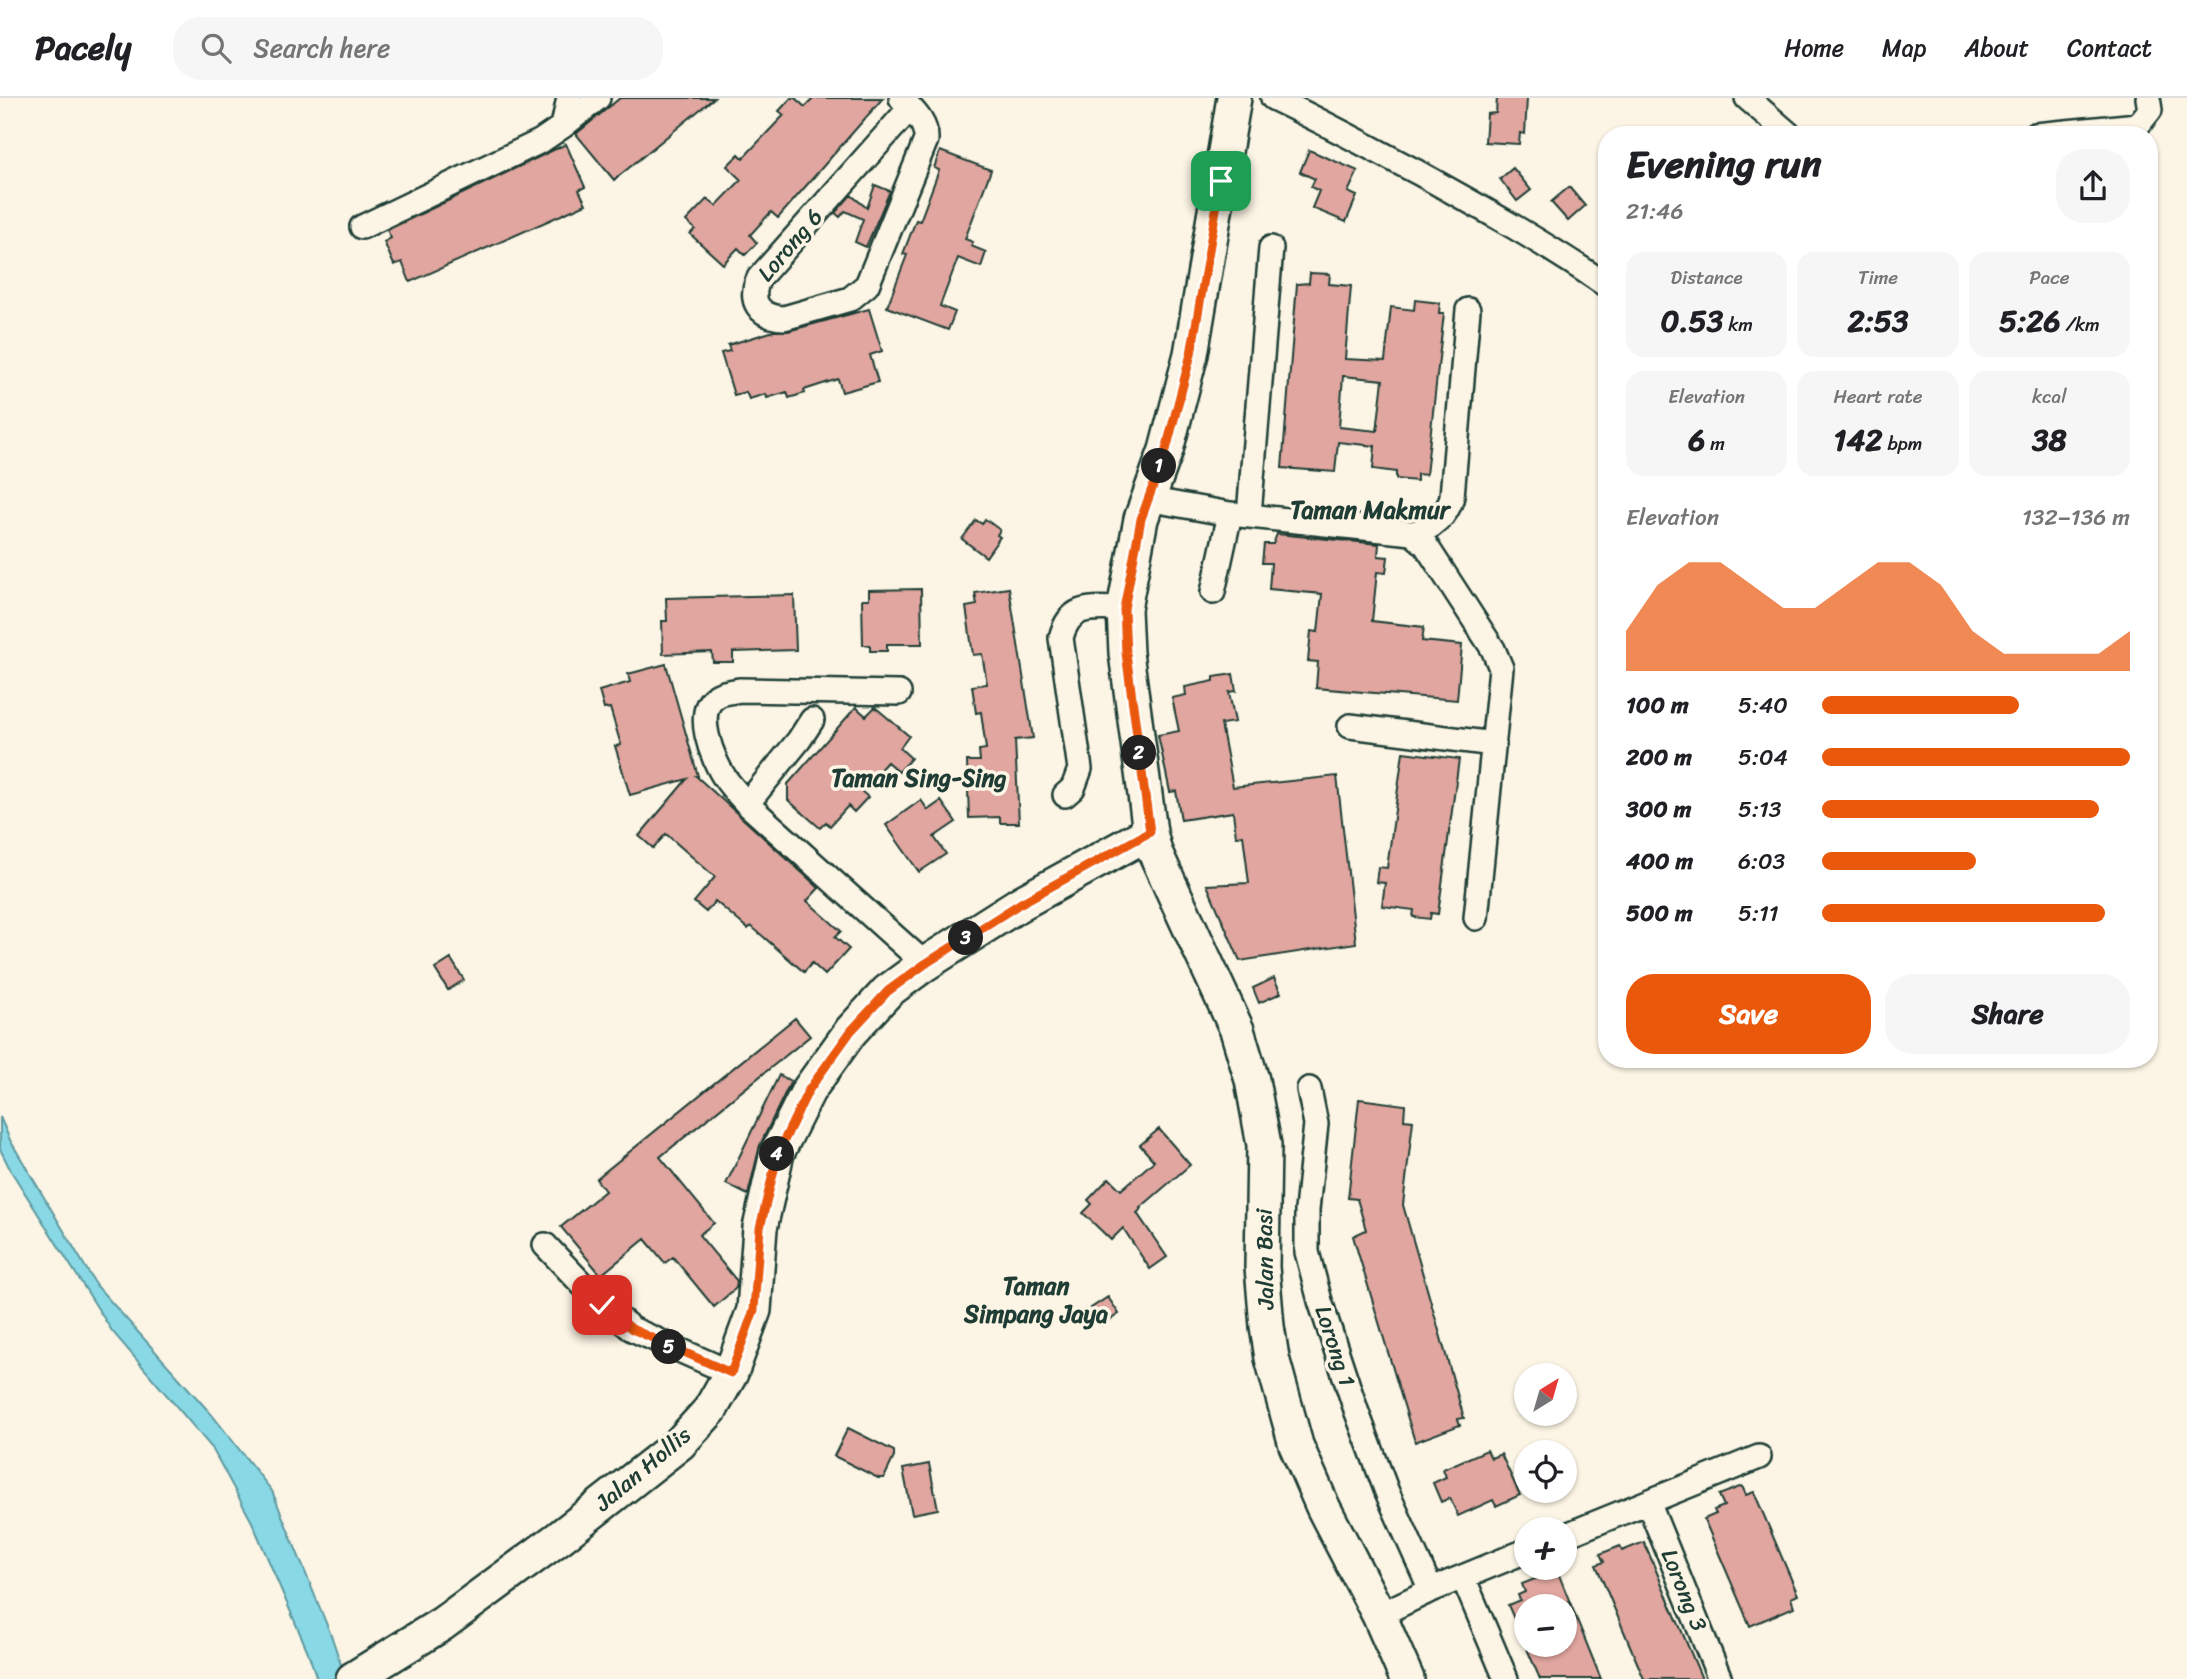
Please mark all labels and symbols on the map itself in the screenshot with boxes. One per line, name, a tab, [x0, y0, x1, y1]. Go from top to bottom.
pin	[1191, 151, 1251, 211]
street label: Lorong 6	[747, 199, 833, 291]
pin: 1	[1142, 448, 1176, 484]
district label: Taman Makmur	[1290, 489, 1452, 531]
pin: 2	[1122, 736, 1156, 770]
district label: Taman Sing-Sing	[831, 757, 1007, 799]
pin: 3	[948, 920, 984, 956]
pin: 4	[760, 1136, 794, 1172]
street label: Jalan Basi	[1244, 1208, 1286, 1311]
district label: Taman Simpang Jaya	[963, 1265, 1108, 1335]
pin	[572, 1275, 632, 1335]
street label: Lorong 1	[1303, 1300, 1367, 1392]
pin: 5	[652, 1330, 686, 1364]
north arrow	[1514, 1363, 1577, 1426]
street label: Jalan Hollis	[584, 1416, 701, 1523]
street label: Lorong 3	[1649, 1542, 1719, 1638]

